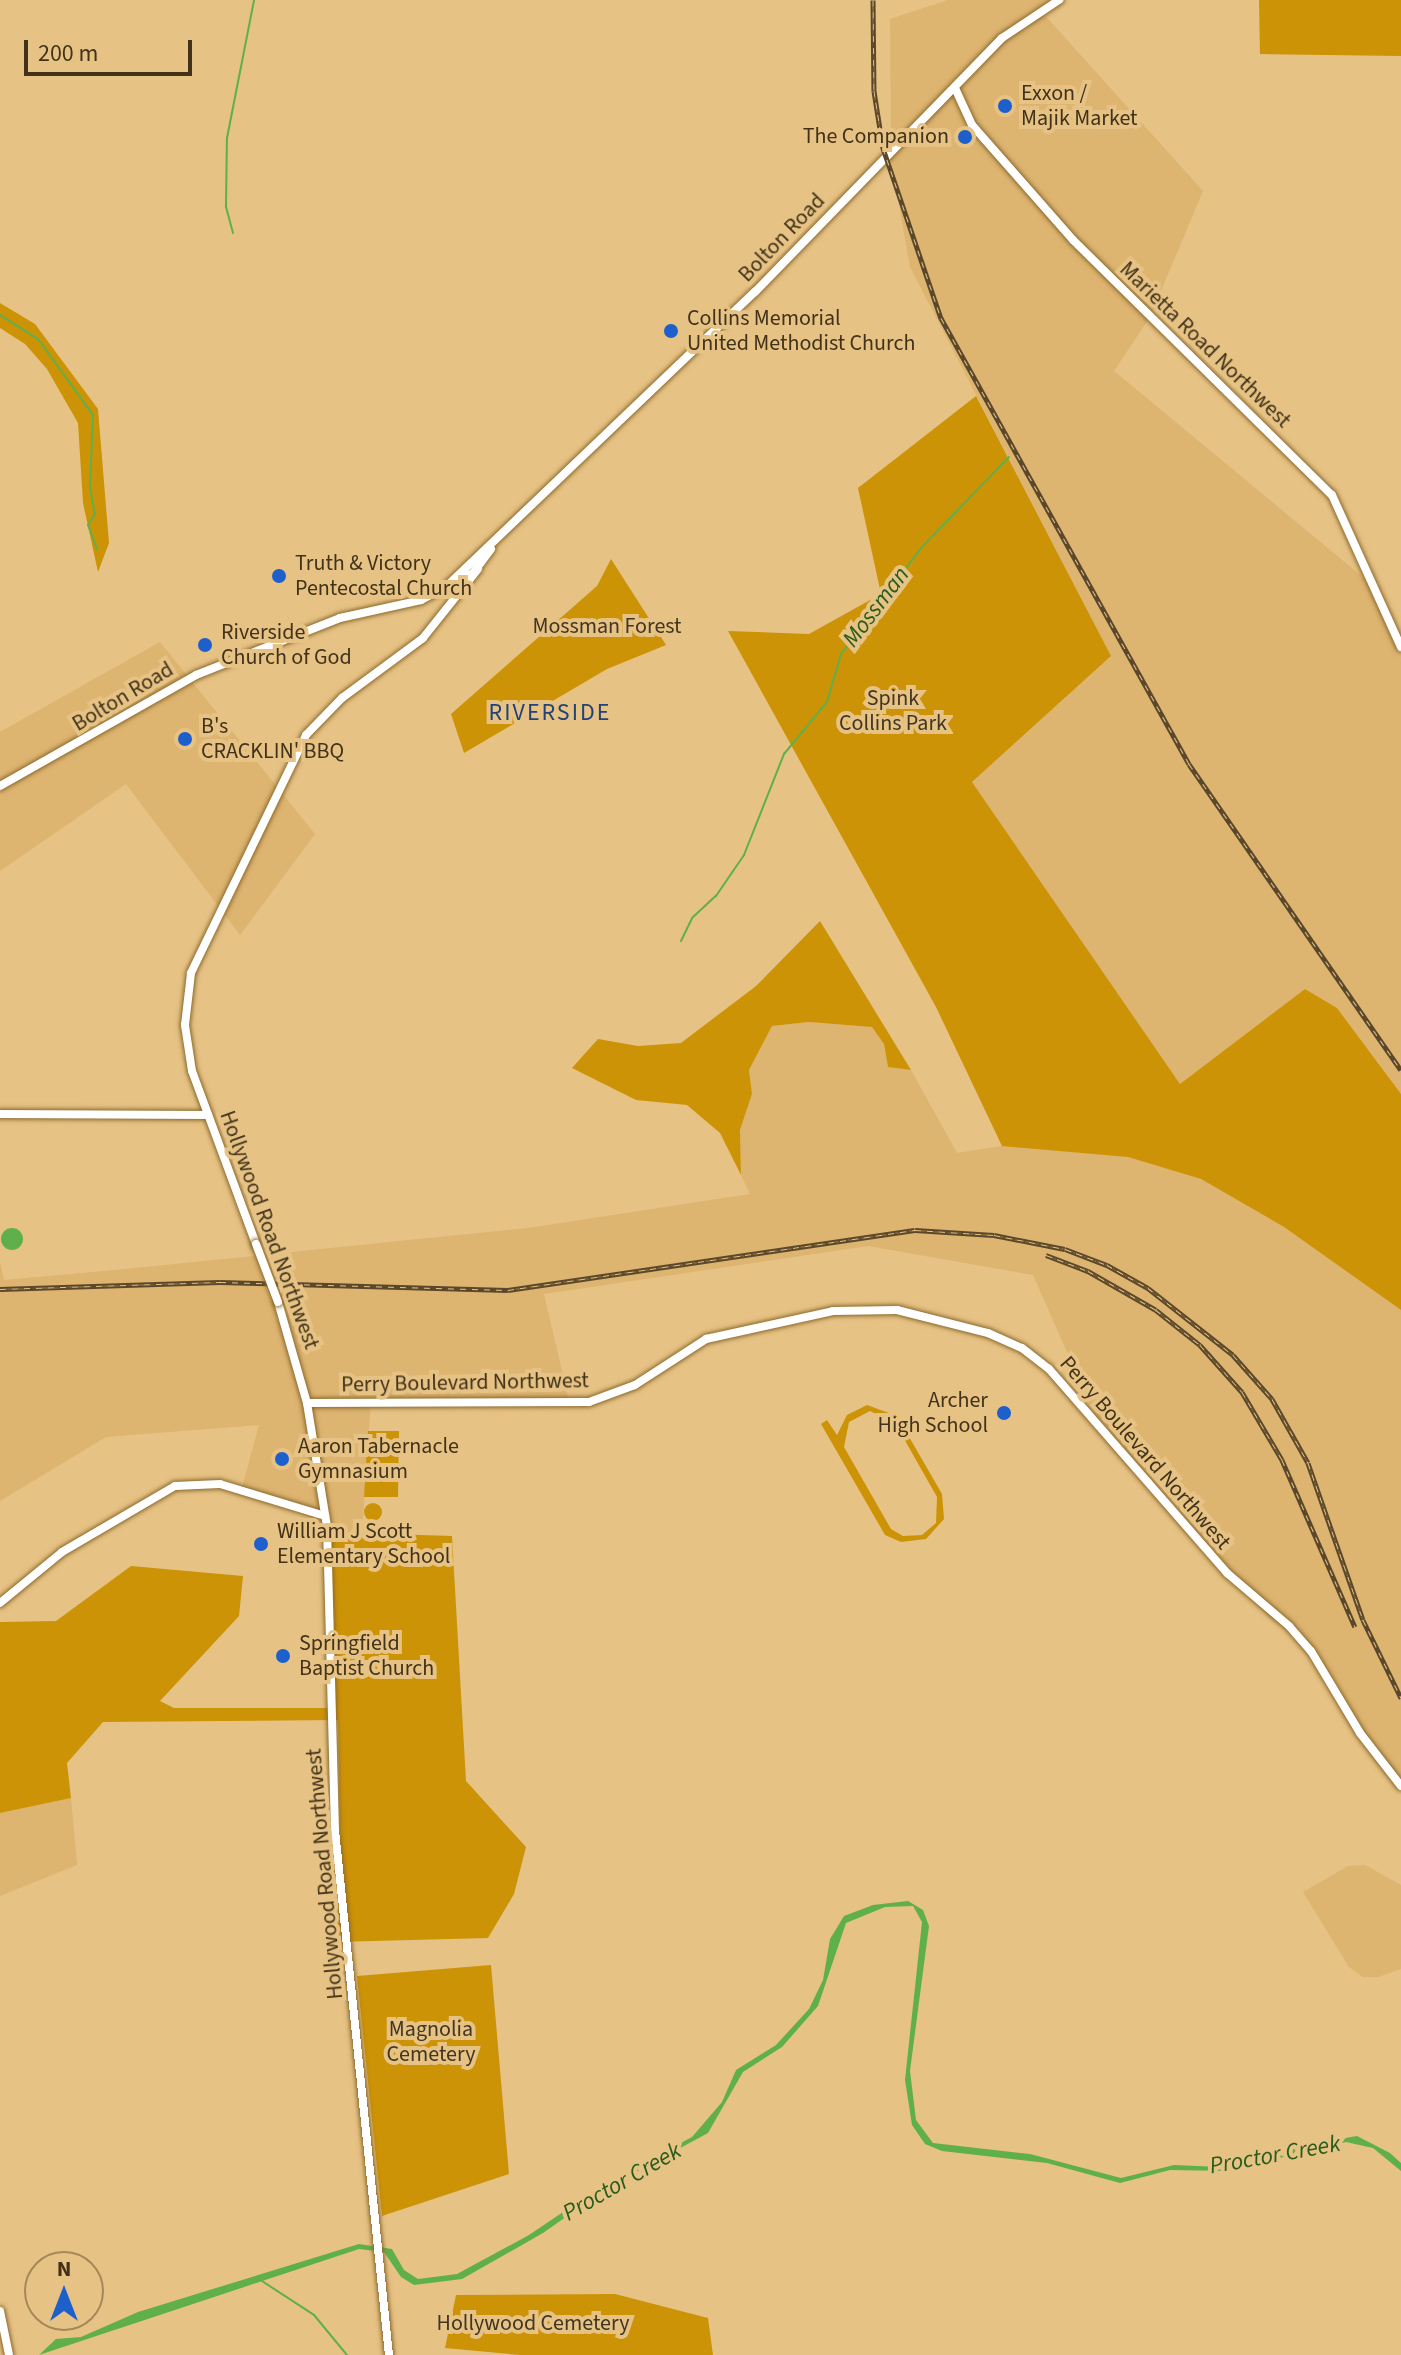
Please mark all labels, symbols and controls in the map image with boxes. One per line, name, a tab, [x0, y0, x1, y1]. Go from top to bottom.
scale bar	[28, 24, 196, 74]
text: 200 m	[38, 36, 98, 71]
place label: Exxon / Majik Market	[1021, 80, 1138, 132]
marker: Exxon / Majik Market	[996, 97, 1014, 115]
place label: The Companion	[803, 124, 949, 150]
marker: The Companion	[956, 128, 974, 146]
street label: Bolton Road	[733, 188, 831, 288]
street label: Marietta Road Northwest	[1114, 256, 1296, 434]
place label: Collins Memorial United Methodist Church	[687, 305, 915, 356]
marker: Collins Memorial United Methodist Church	[662, 322, 680, 340]
place label: Truth & Victory Pentecostal Church	[295, 550, 472, 602]
water label: Mossman	[836, 561, 916, 653]
marker: Truth & Victory Pentecostal Church	[270, 567, 288, 585]
park label: Mossman Forest	[532, 614, 682, 640]
place label: Riverside Church of God	[221, 619, 352, 670]
marker: Riverside Church of God	[196, 636, 214, 654]
street label: Bolton Road	[68, 657, 178, 737]
park label: Spink Collins Park	[839, 685, 947, 736]
district label: RIVERSIDE	[489, 699, 611, 727]
place label: B's CRACKLIN' BBQ	[201, 713, 344, 764]
marker: B's CRACKLIN' BBQ	[176, 730, 194, 748]
street label: Hollywood Road Northwest	[214, 1107, 324, 1353]
street label: Perry Boulevard Northwest	[1054, 1351, 1236, 1555]
street label: Perry Boulevard Northwest	[341, 1368, 589, 1398]
place label: Archer High School	[878, 1387, 988, 1438]
marker: Archer High School	[995, 1404, 1013, 1422]
place label: Aaron Tabernacle Gymnasium	[298, 1433, 459, 1484]
marker: Aaron Tabernacle Gymnasium	[273, 1450, 291, 1468]
place label: William J Scott Elementary School	[277, 1518, 450, 1570]
marker: William J Scott Elementary School	[252, 1535, 270, 1553]
place label: Springfield Baptist Church	[299, 1630, 434, 1682]
marker: Springfield Baptist Church	[274, 1647, 292, 1665]
street label: Hollywood Road Northwest	[301, 1748, 349, 2000]
park label: Magnolia Cemetery	[387, 2016, 475, 2068]
water label: Proctor Creek	[1207, 2129, 1343, 2181]
water label: Proctor Creek	[557, 2136, 687, 2228]
north arrow	[24, 2251, 104, 2331]
text: N	[57, 2253, 71, 2285]
park label: Hollywood Cemetery	[437, 2311, 629, 2337]

